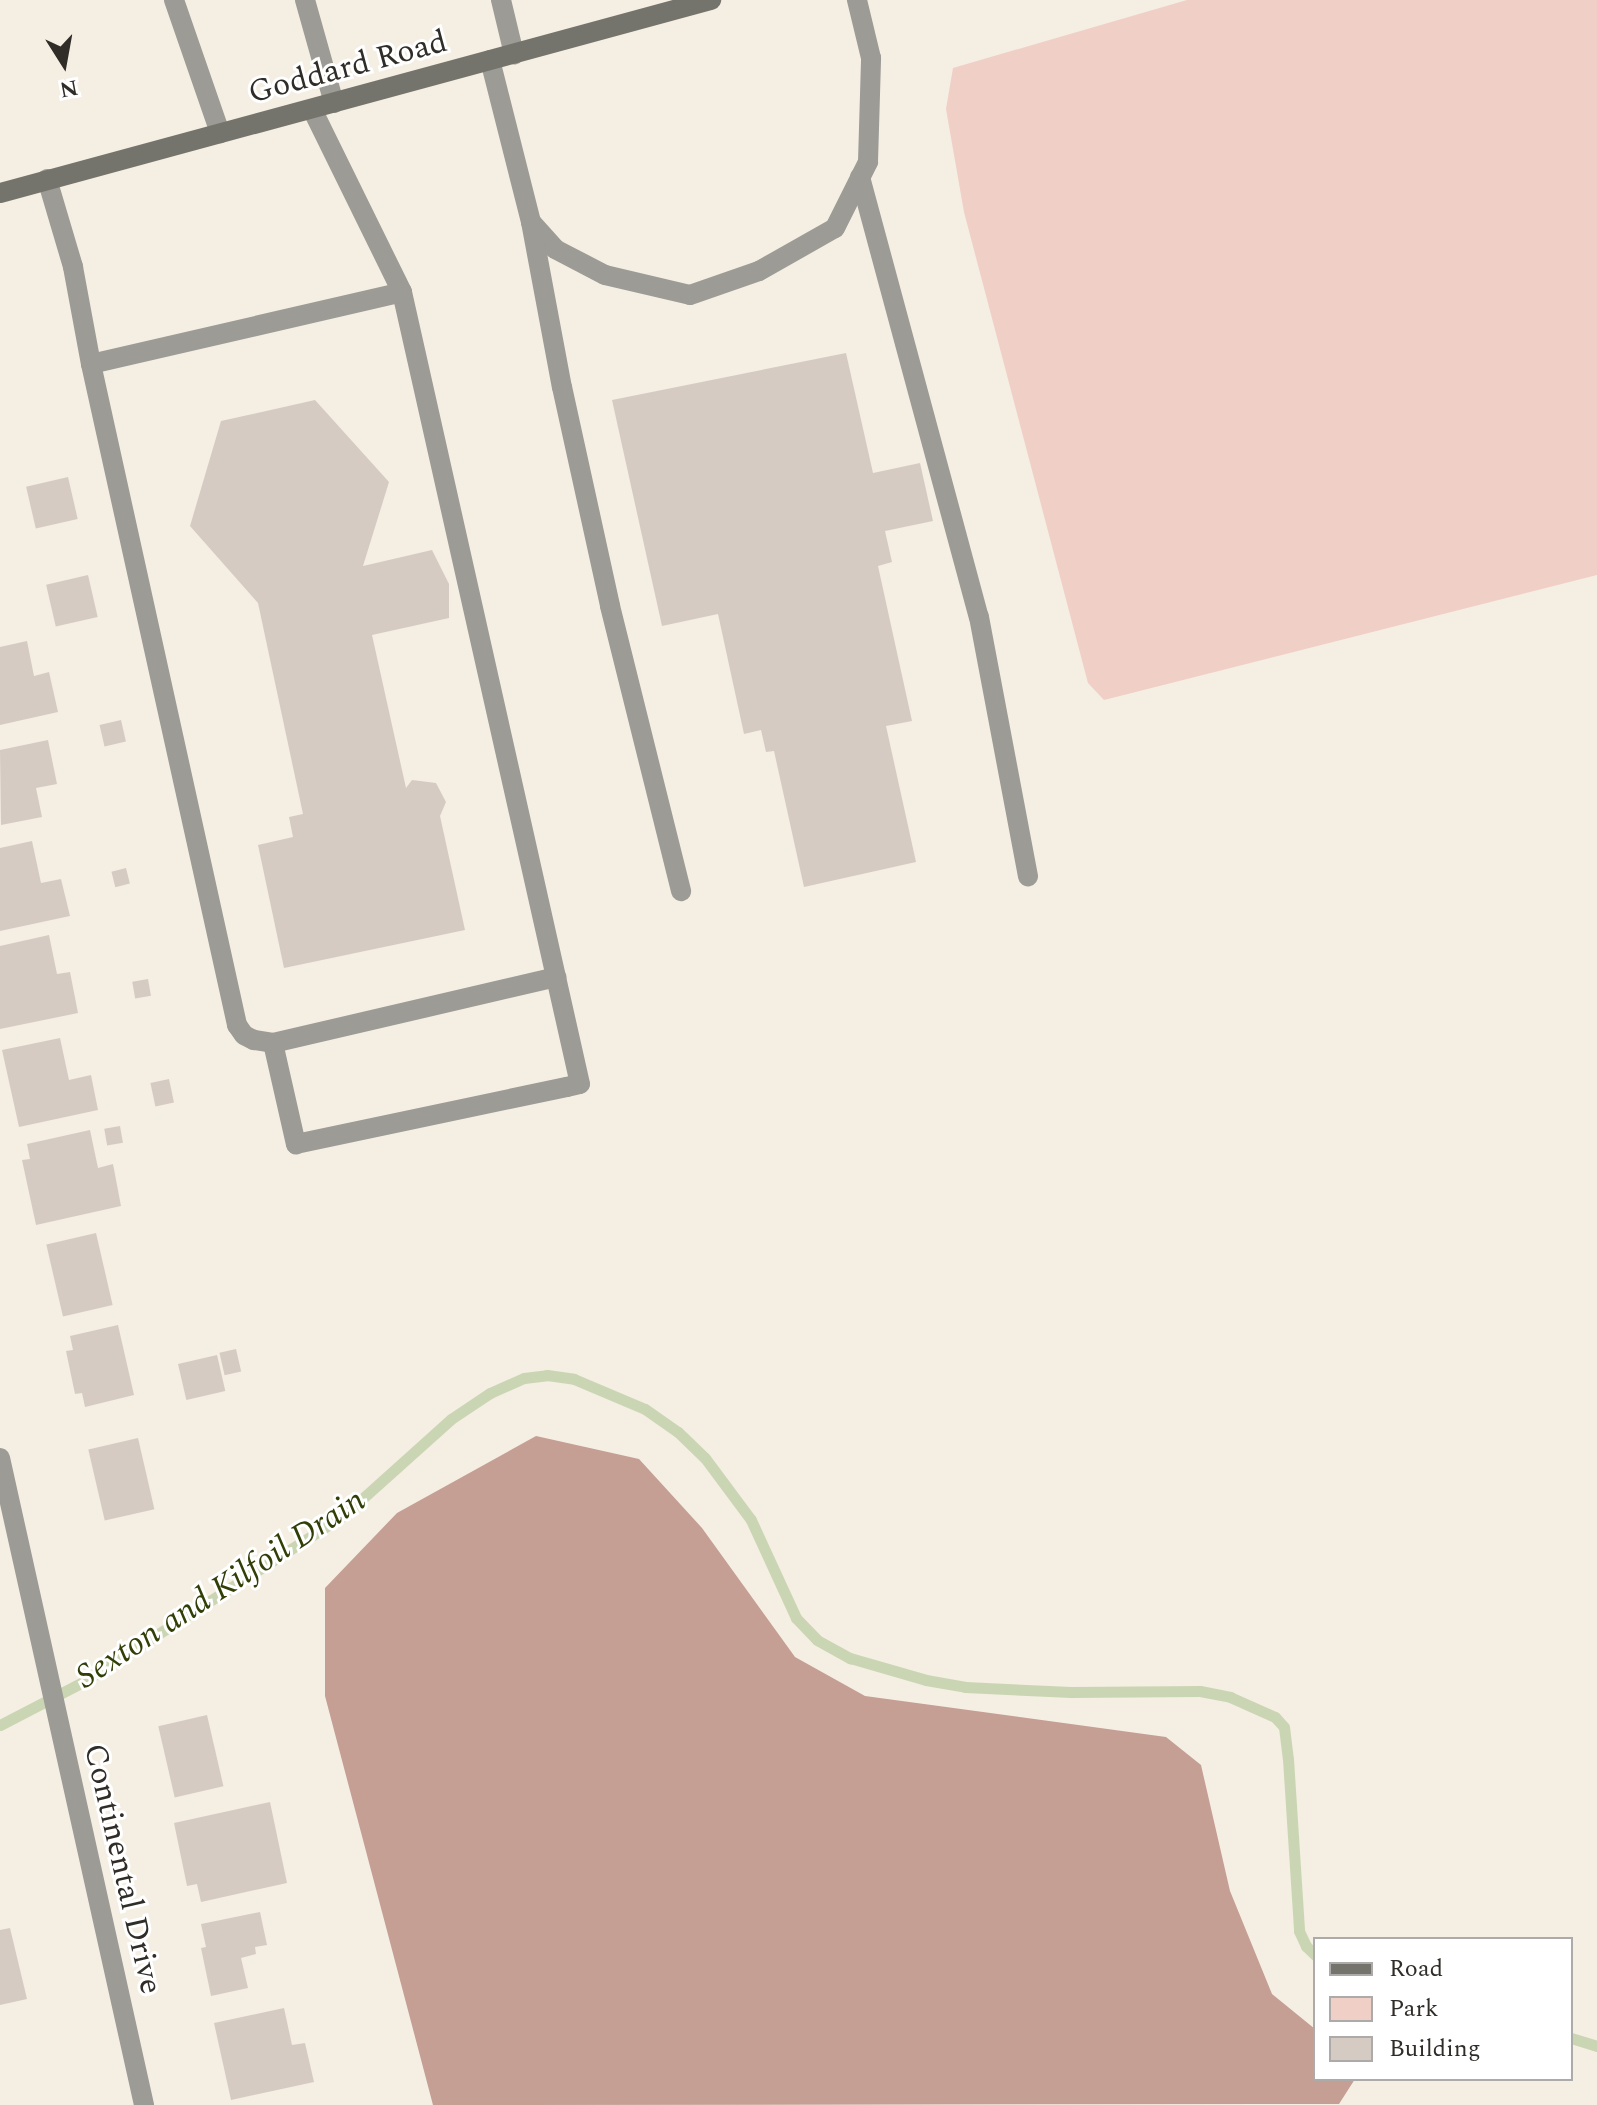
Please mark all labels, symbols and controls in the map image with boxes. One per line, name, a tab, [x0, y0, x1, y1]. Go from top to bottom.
street label: Goddard Road	[244, 23, 452, 113]
north arrow	[24, 24, 104, 104]
text: N	[57, 70, 81, 106]
water label: Sexton and Kilfoil Drain	[69, 1480, 373, 1698]
street label: Continental Drive	[75, 1740, 169, 1998]
legend	[1313, 1937, 1573, 2081]
text: Road	[1389, 1951, 1443, 1987]
text: Park	[1389, 1991, 1439, 2027]
text: Building	[1389, 2031, 1481, 2067]

